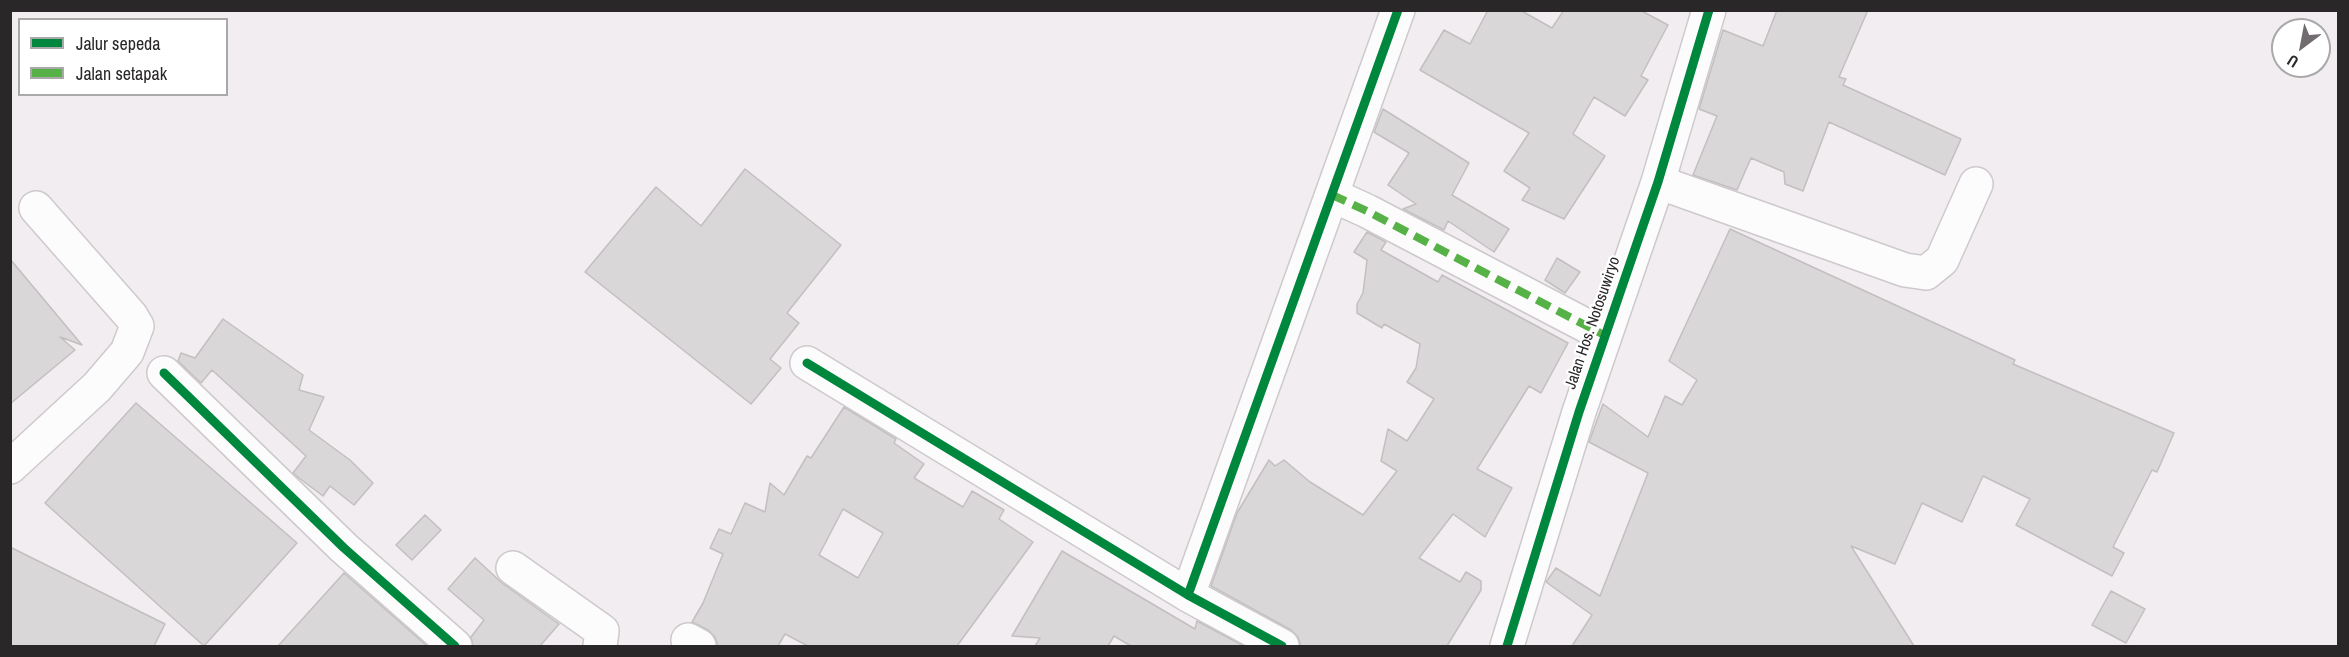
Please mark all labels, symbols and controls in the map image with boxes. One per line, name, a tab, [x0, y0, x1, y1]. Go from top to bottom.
legend	[18, 18, 228, 96]
north arrow	[2271, 18, 2331, 78]
text: Jalur sepeda	[76, 31, 161, 56]
text: U	[2283, 50, 2302, 73]
text: Jalan setapak	[76, 61, 167, 86]
street label: Jalan Hos. Notosuwiryo	[1561, 254, 1625, 392]

